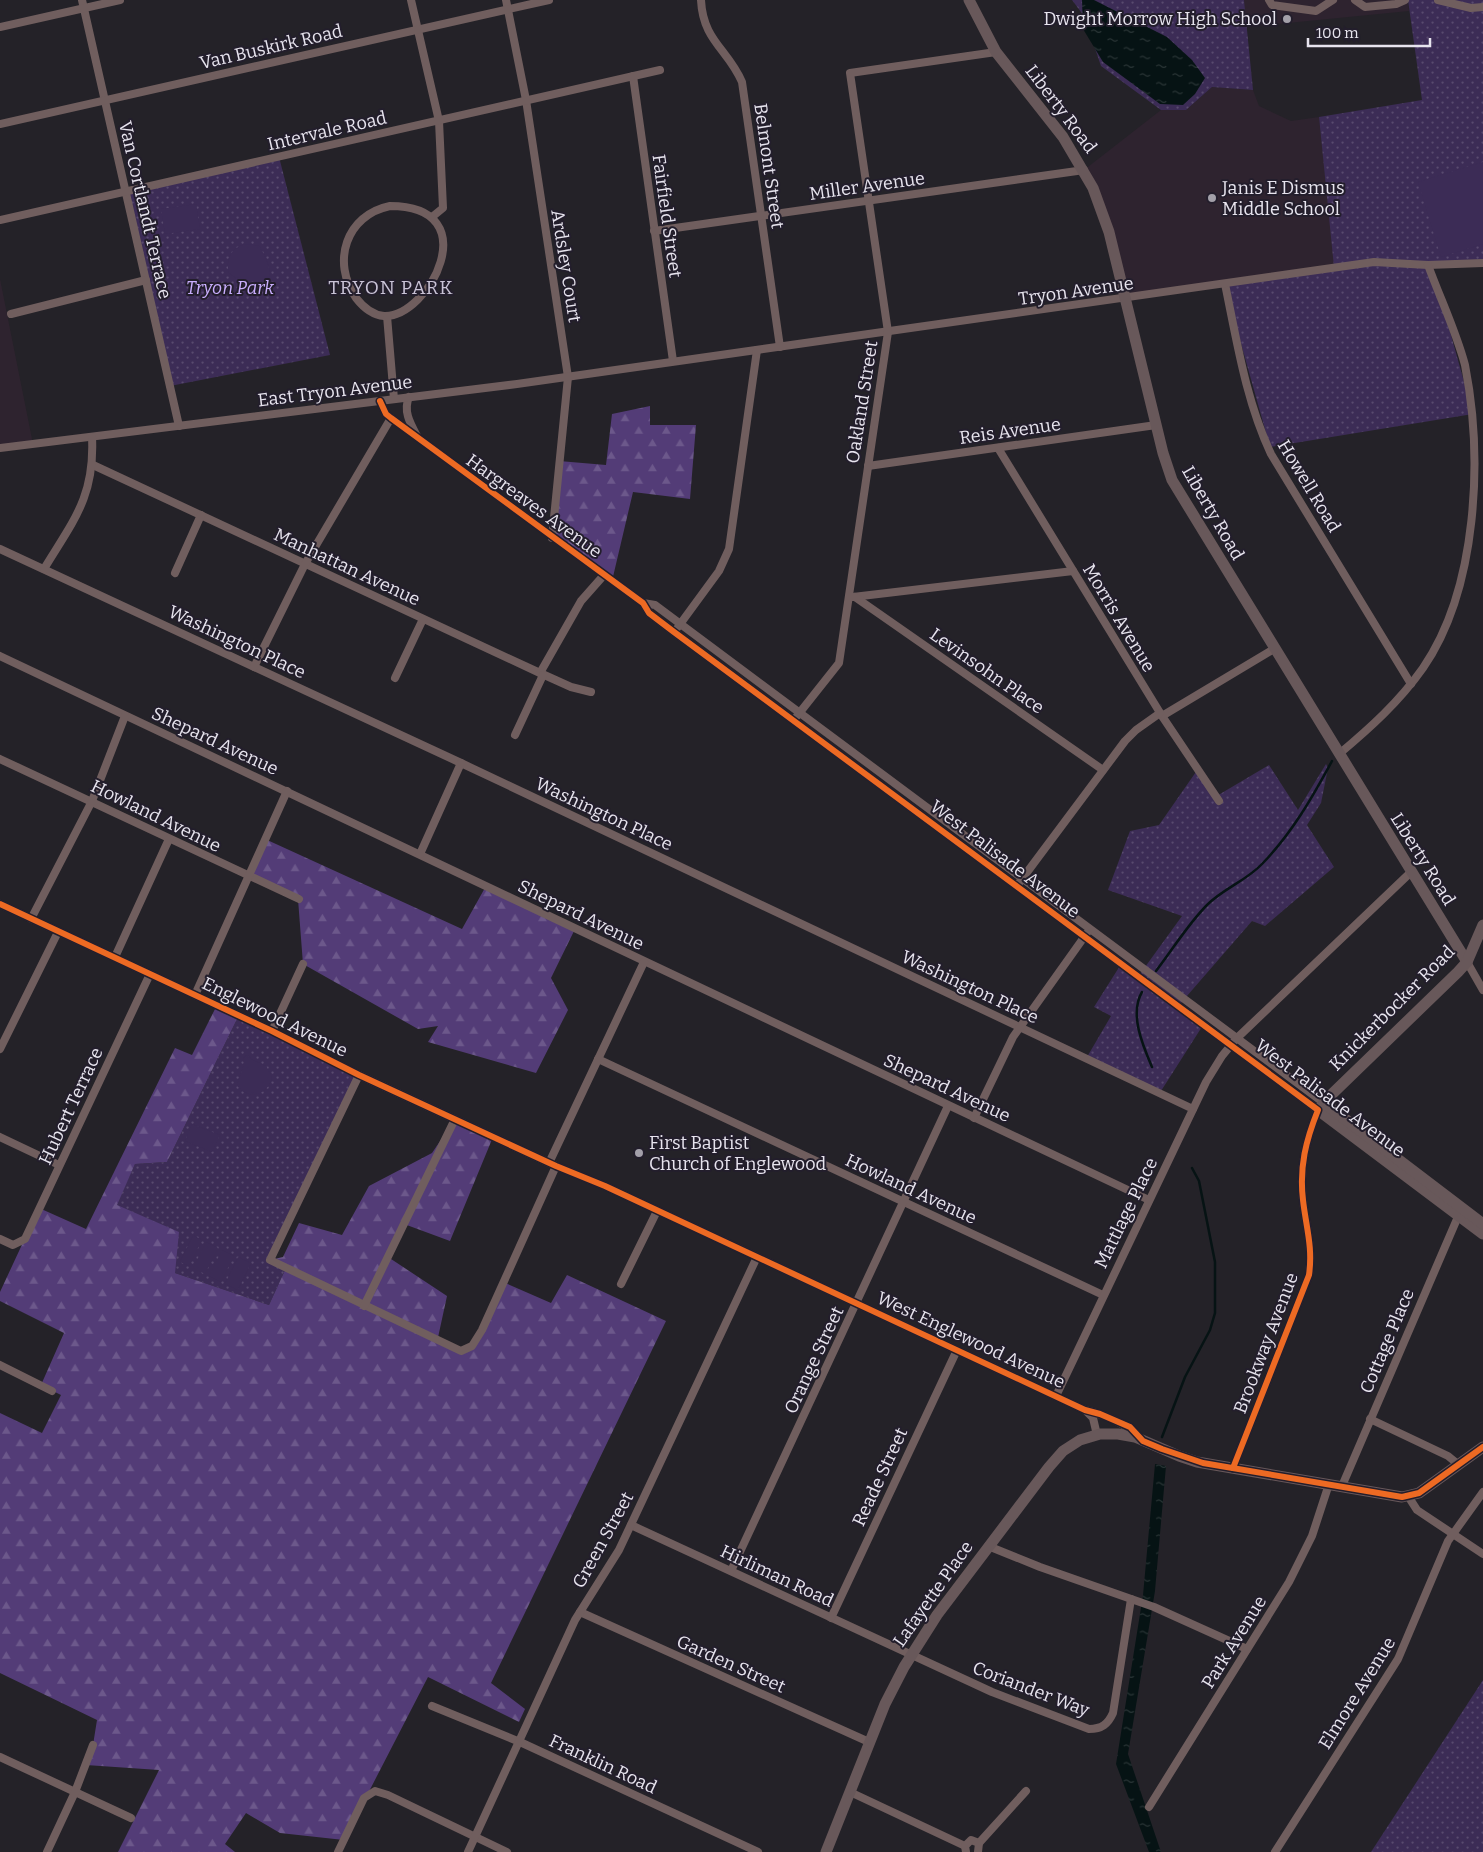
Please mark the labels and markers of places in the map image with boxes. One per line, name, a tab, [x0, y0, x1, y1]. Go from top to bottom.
place label: Dwight Morrow High School	[1043, 8, 1277, 30]
marker: Dwight Morrow High School	[1281, 13, 1293, 25]
place label: Janis E Dismus Middle School	[1221, 177, 1345, 220]
marker: Janis E Dismus Middle School	[1206, 192, 1218, 204]
place label: First Baptist Church of Englewood	[649, 1132, 827, 1175]
marker: First Baptist Church of Englewood	[633, 1147, 645, 1159]

